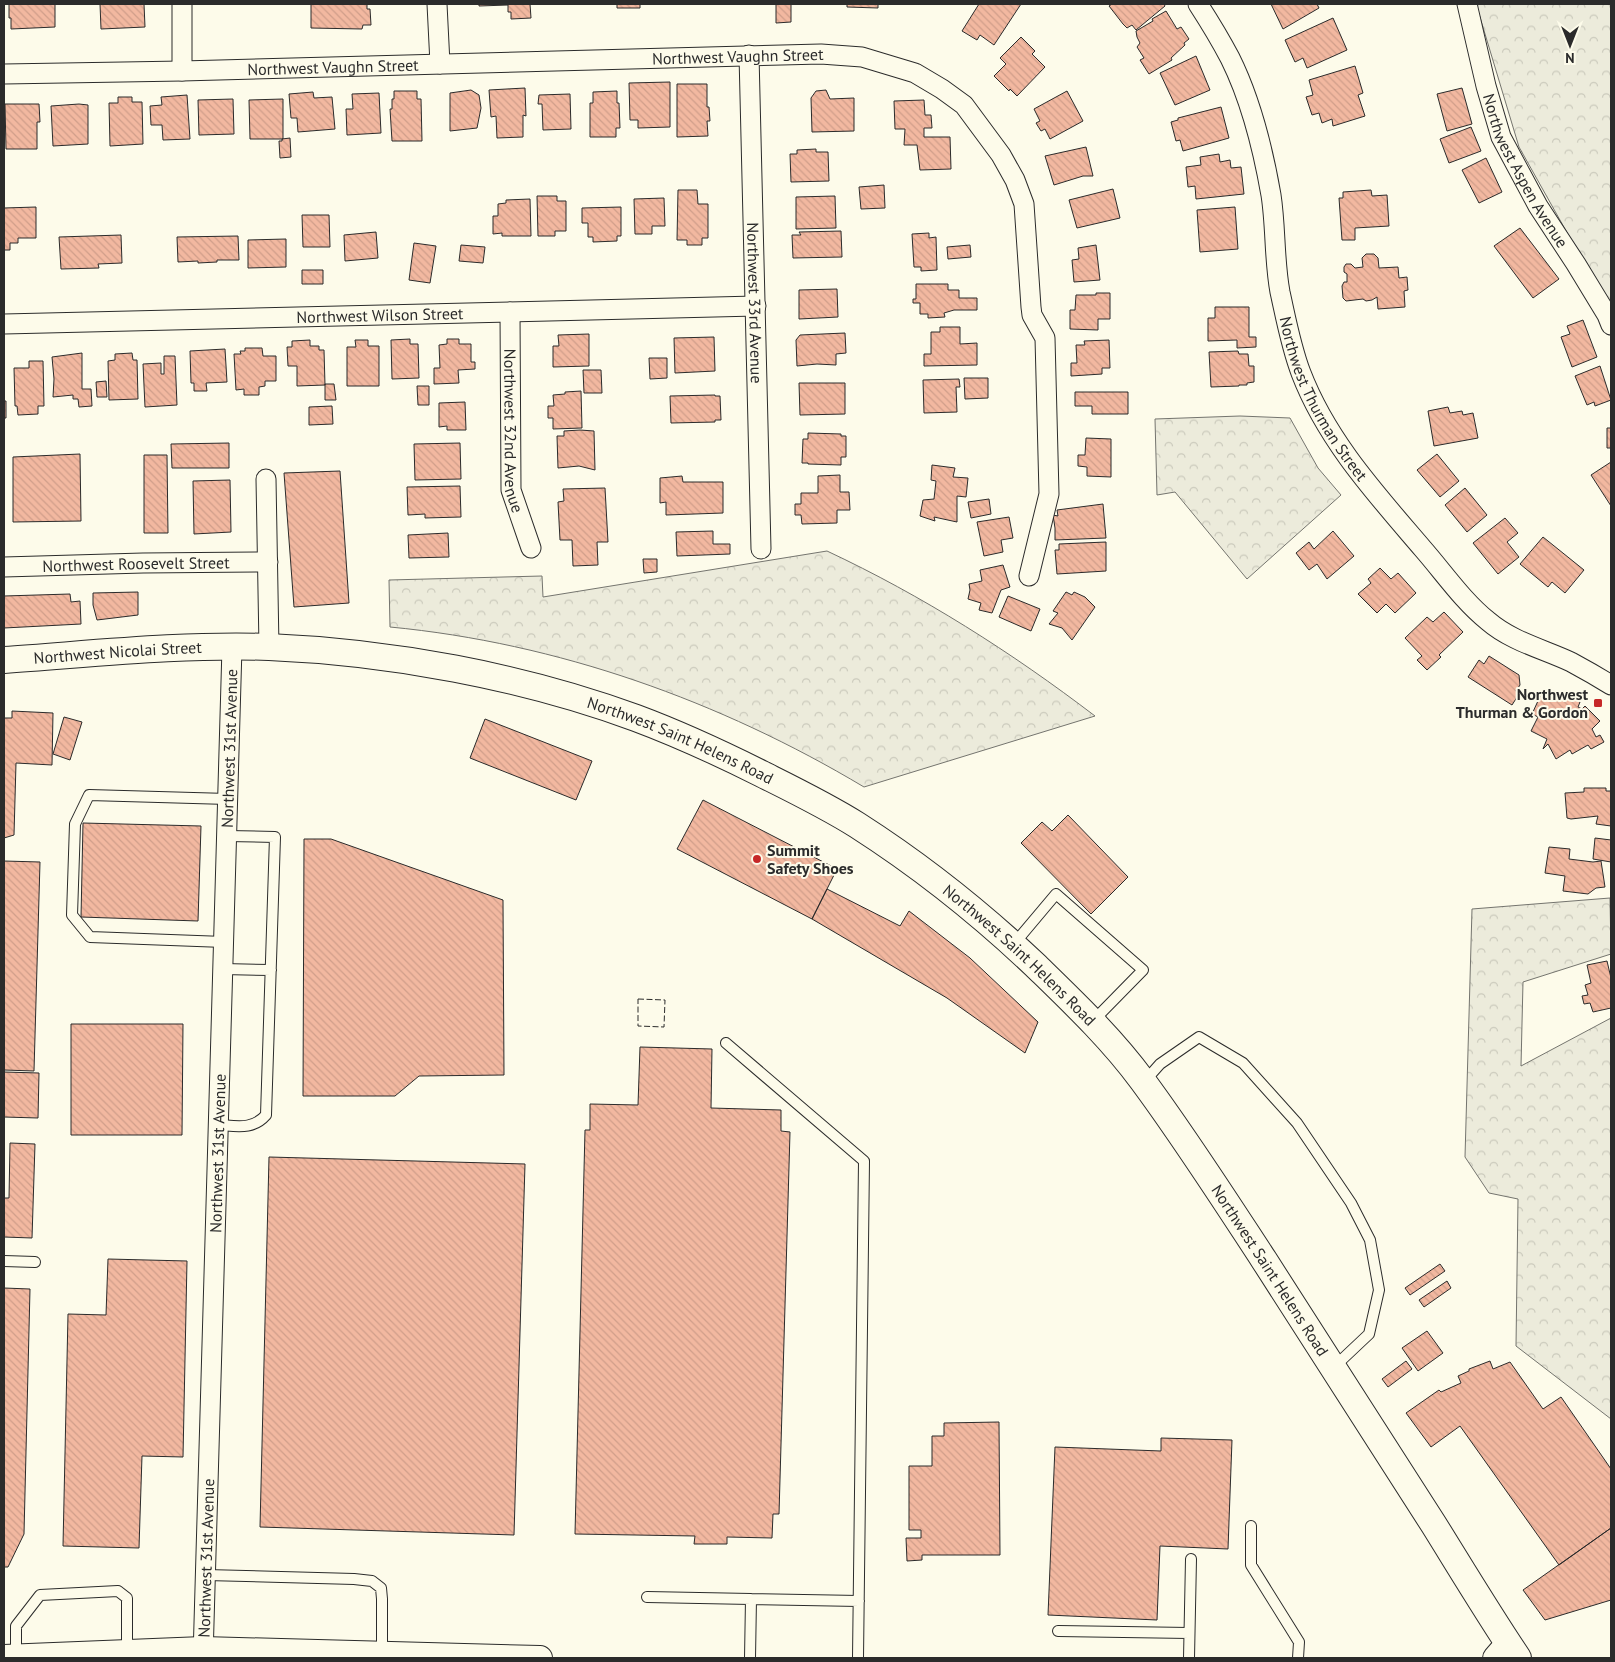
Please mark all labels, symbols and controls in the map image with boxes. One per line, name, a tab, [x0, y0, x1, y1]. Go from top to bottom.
north arrow	[1545, 20, 1595, 70]
street label: Northwest Vaughn Street	[652, 44, 824, 68]
text: N	[1565, 49, 1575, 67]
street label: Northwest Vaughn Street	[247, 55, 419, 79]
street label: Northwest Aspen Avenue	[1479, 91, 1573, 251]
street label: Northwest 33rd Avenue	[743, 222, 767, 384]
street label: Northwest Wilson Street	[296, 303, 464, 327]
street label: Northwest Thurman Street	[1276, 315, 1372, 485]
street label: Northwest 32nd Avenue	[500, 349, 528, 515]
street label: Northwest Roosevelt Street	[42, 552, 230, 576]
street label: Northwest Nicolai Street	[33, 637, 203, 668]
street label: Northwest 31st Avenue	[217, 669, 241, 828]
place label: Northwest Thurman & Gordon	[1456, 684, 1588, 722]
street label: Northwest Saint Helens Road	[585, 692, 777, 788]
marker: Northwest Thurman & Gordon	[1592, 697, 1604, 709]
place label: Summit Safety Shoes	[767, 840, 854, 878]
marker: Summit Safety Shoes	[751, 853, 763, 865]
street label: Northwest Saint Helens Road	[939, 880, 1100, 1030]
street label: Northwest 31st Avenue	[205, 1073, 230, 1233]
street label: Northwest Saint Helens Road	[1207, 1181, 1333, 1360]
street label: Northwest 31st Avenue	[194, 1478, 218, 1638]

